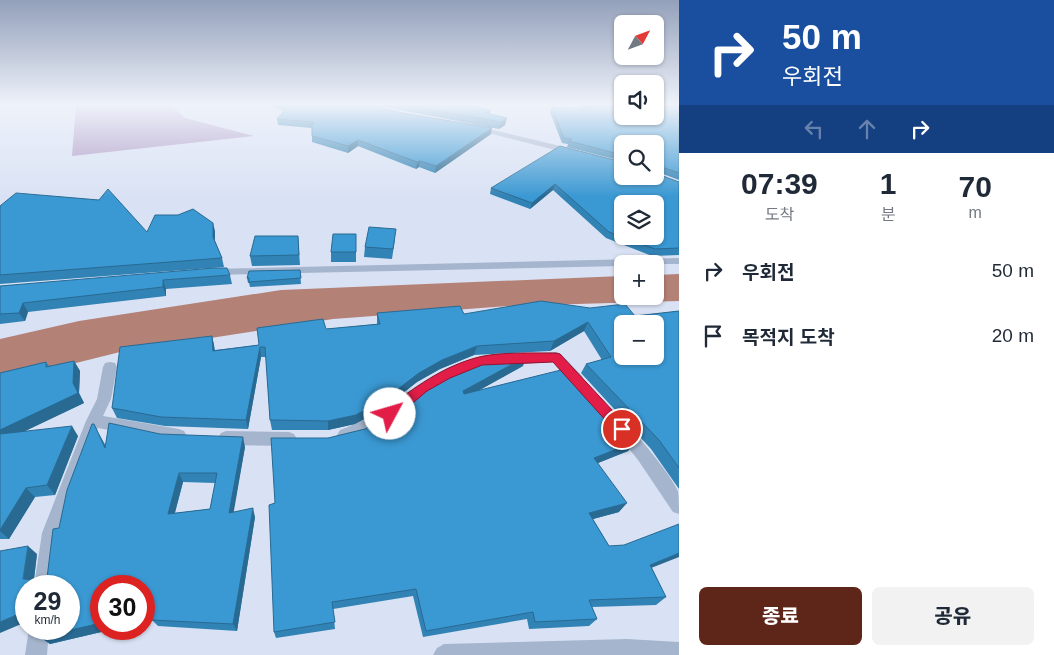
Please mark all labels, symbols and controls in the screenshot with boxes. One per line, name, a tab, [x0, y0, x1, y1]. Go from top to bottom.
north arrow	[614, 15, 664, 65]
map controls	[614, 15, 664, 365]
text: 50 m	[782, 17, 862, 56]
icon: right	[699, 20, 764, 85]
text: 우회전	[782, 64, 843, 89]
button: sound	[614, 75, 664, 125]
icon: left	[800, 115, 828, 143]
icon: ahead	[853, 115, 881, 143]
icon: right	[906, 115, 934, 143]
button: search	[614, 135, 664, 185]
text: 07:39	[741, 167, 818, 200]
text: 1	[880, 167, 897, 200]
text: 70	[959, 170, 992, 203]
button: layers	[614, 195, 664, 245]
text: m	[969, 204, 982, 221]
text: 도착	[765, 206, 794, 223]
text: 분	[881, 206, 896, 223]
button: +	[614, 255, 664, 305]
icon: right	[699, 257, 727, 285]
text: 50 m	[992, 260, 1034, 281]
text: 우회전	[742, 262, 794, 283]
button: −	[614, 315, 664, 365]
icon: arrive	[699, 322, 727, 350]
text: 20 m	[992, 325, 1034, 346]
text: 목적지 도착	[742, 327, 835, 348]
position arrow	[363, 387, 415, 439]
pin	[601, 408, 643, 450]
icon: arrive	[608, 415, 636, 443]
speed limit sign: 30	[90, 575, 155, 640]
text: 29	[34, 587, 61, 615]
button: 종료	[699, 587, 862, 645]
button: 공유	[872, 587, 1034, 645]
text: km/h	[34, 613, 61, 627]

